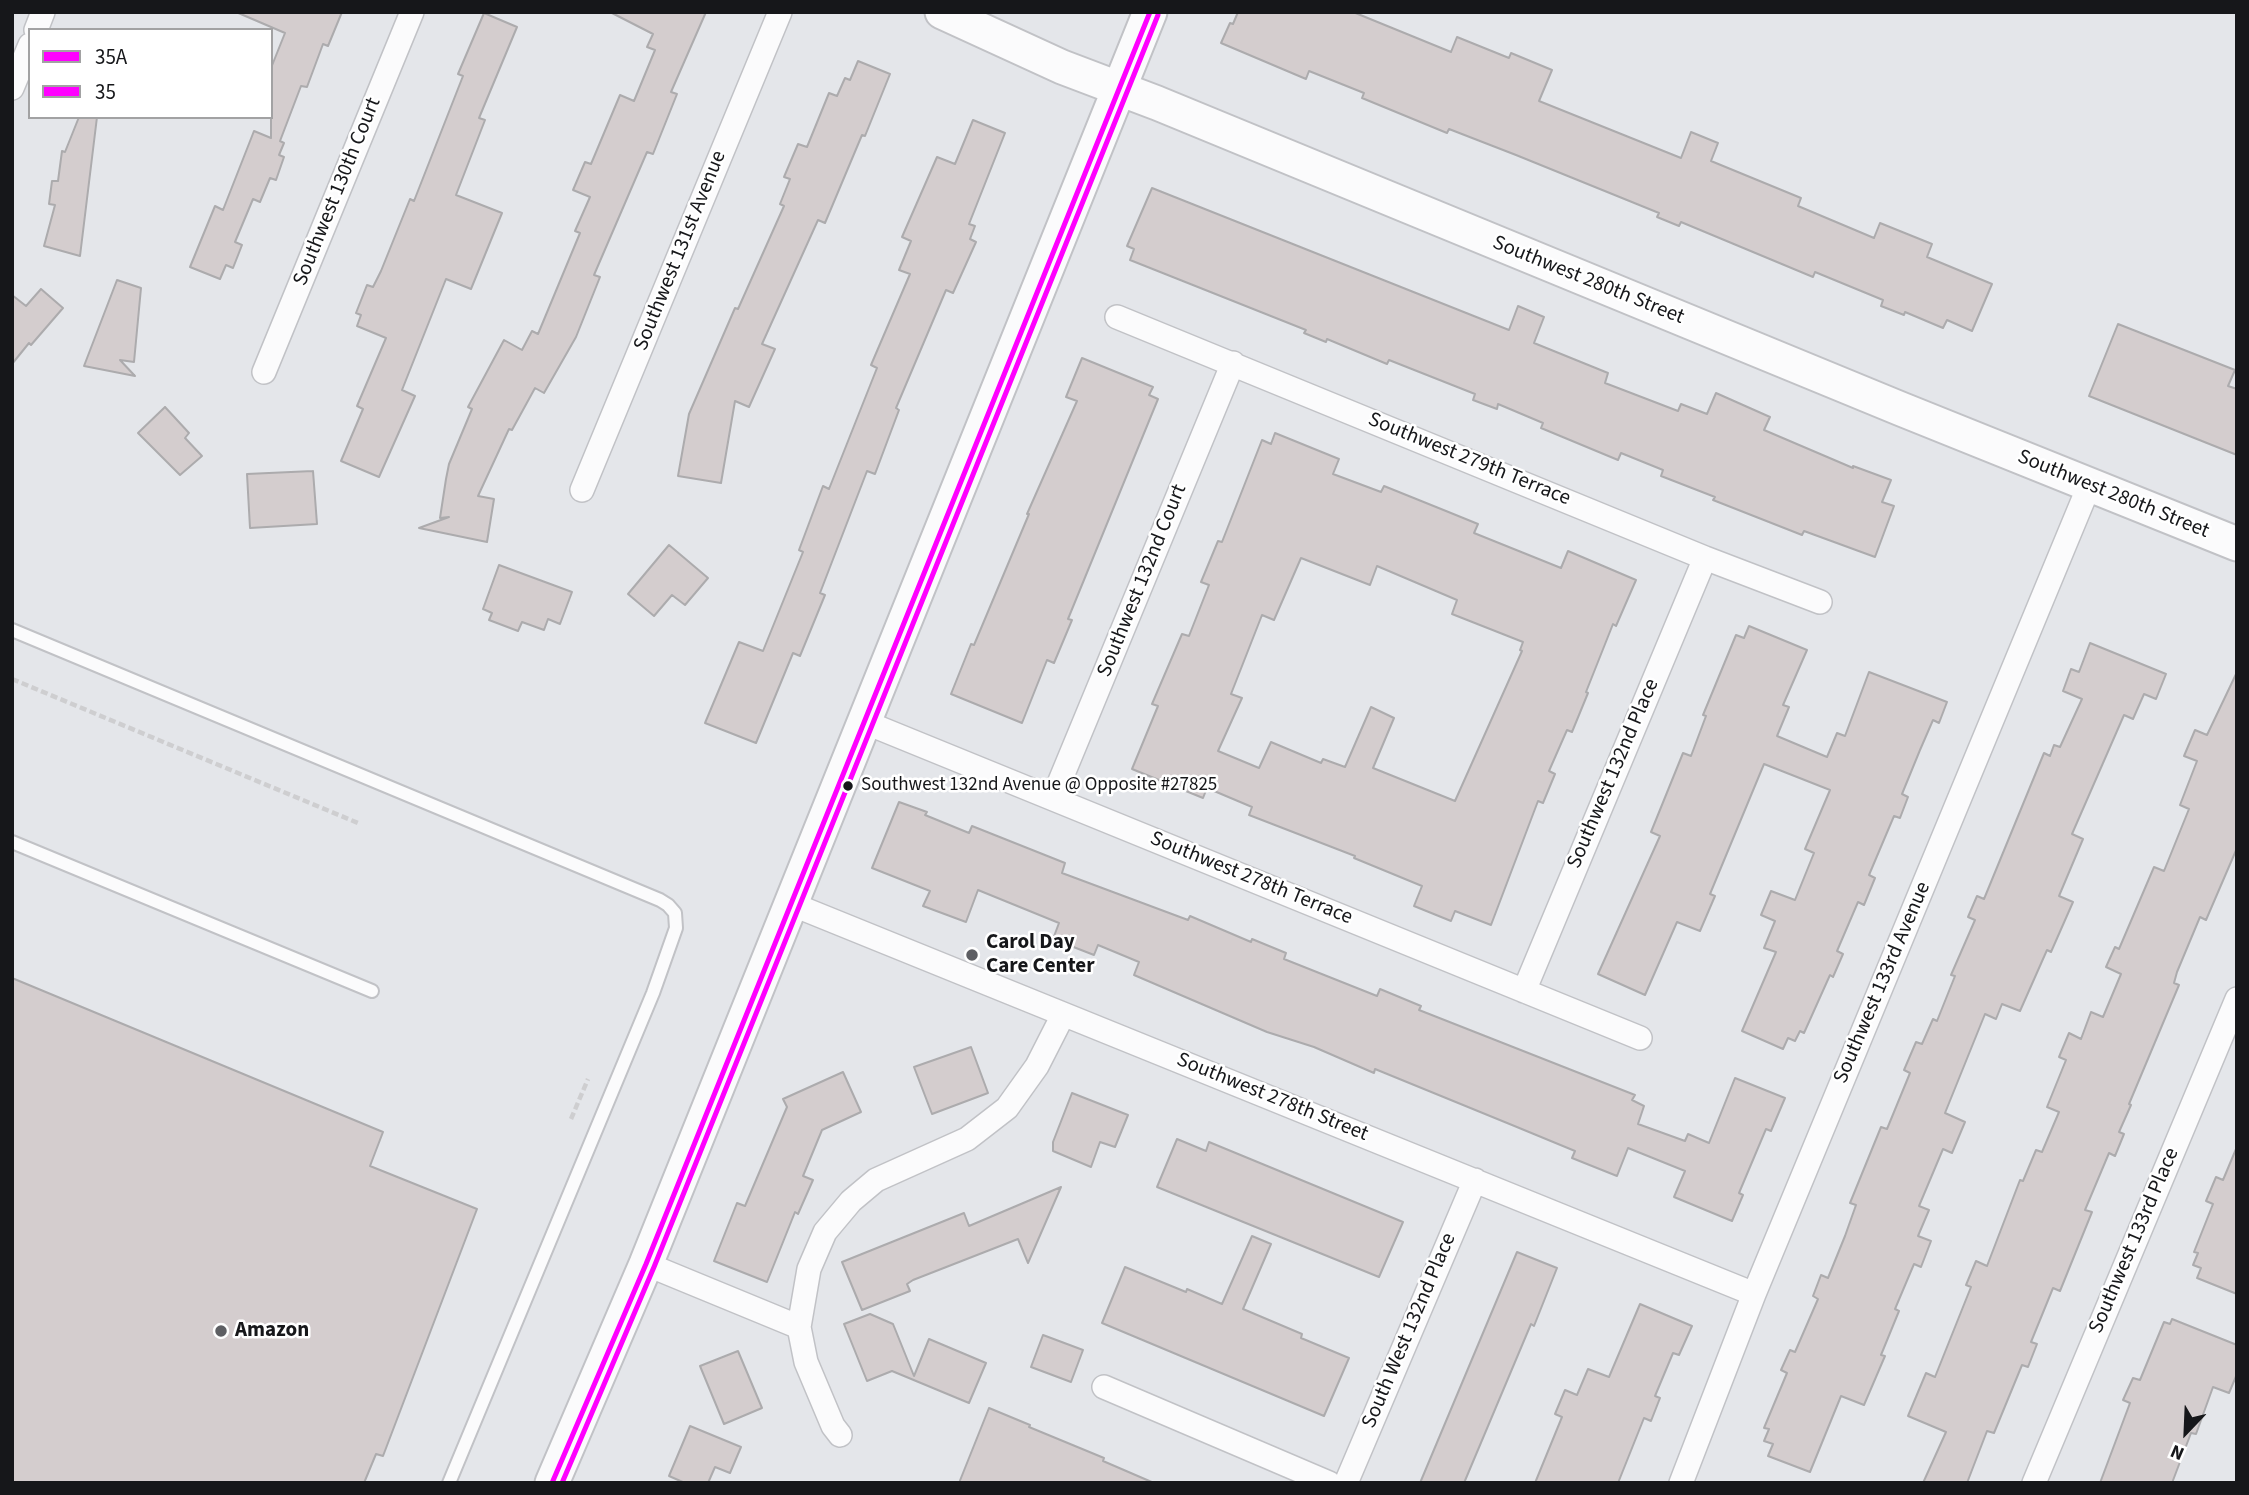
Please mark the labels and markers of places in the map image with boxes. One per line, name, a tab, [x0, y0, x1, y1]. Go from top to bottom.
place label: Southwest 132nd Avenue @ Opposite #27825	[861, 775, 1217, 797]
marker: Southwest 132nd Avenue @ Opposite #27825	[841, 779, 855, 793]
place label: Carol Day Care Center	[986, 930, 1095, 980]
marker: Carol Day Care Center	[964, 947, 980, 963]
place label: Amazon	[235, 1318, 309, 1344]
marker: Amazon	[213, 1323, 229, 1339]

